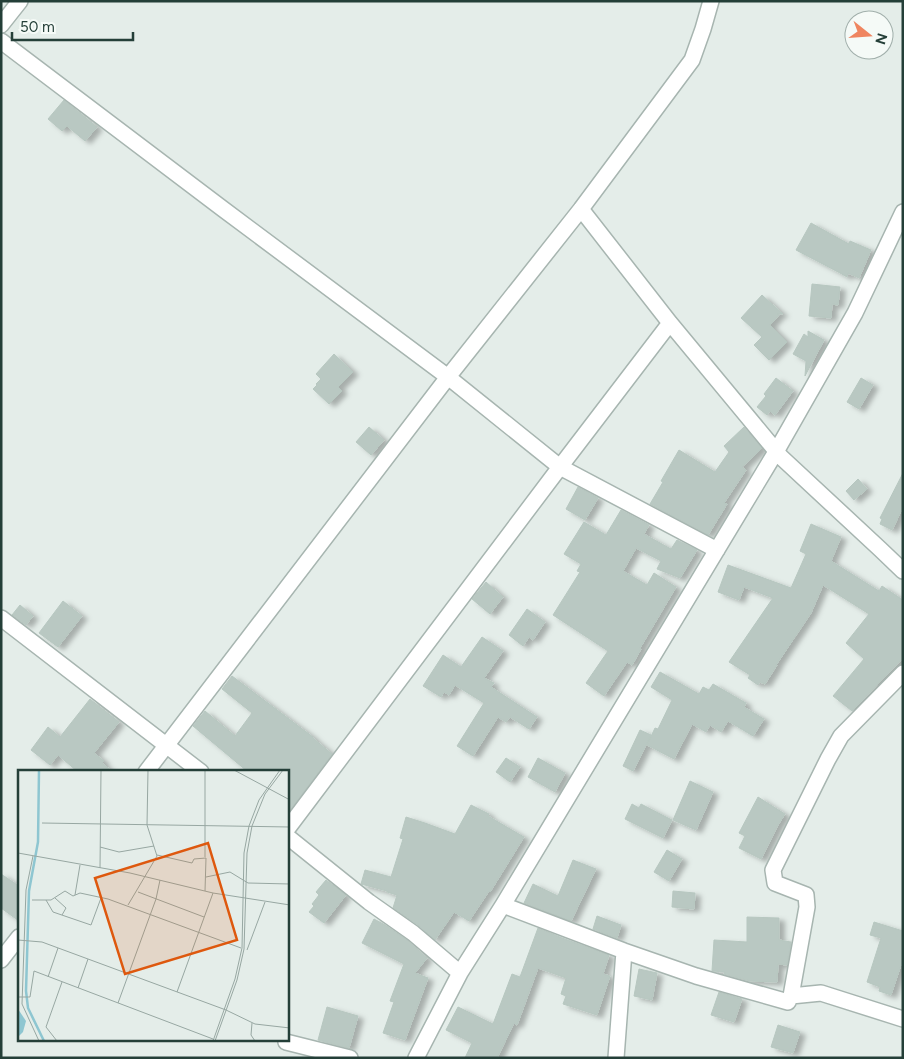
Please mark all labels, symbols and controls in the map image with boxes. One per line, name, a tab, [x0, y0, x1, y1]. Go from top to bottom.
scale bar	[12, 10, 134, 42]
north arrow	[844, 10, 894, 60]
text: 50 m	[20, 18, 55, 36]
text: N	[871, 31, 891, 46]
inset map	[18, 770, 289, 1042]

